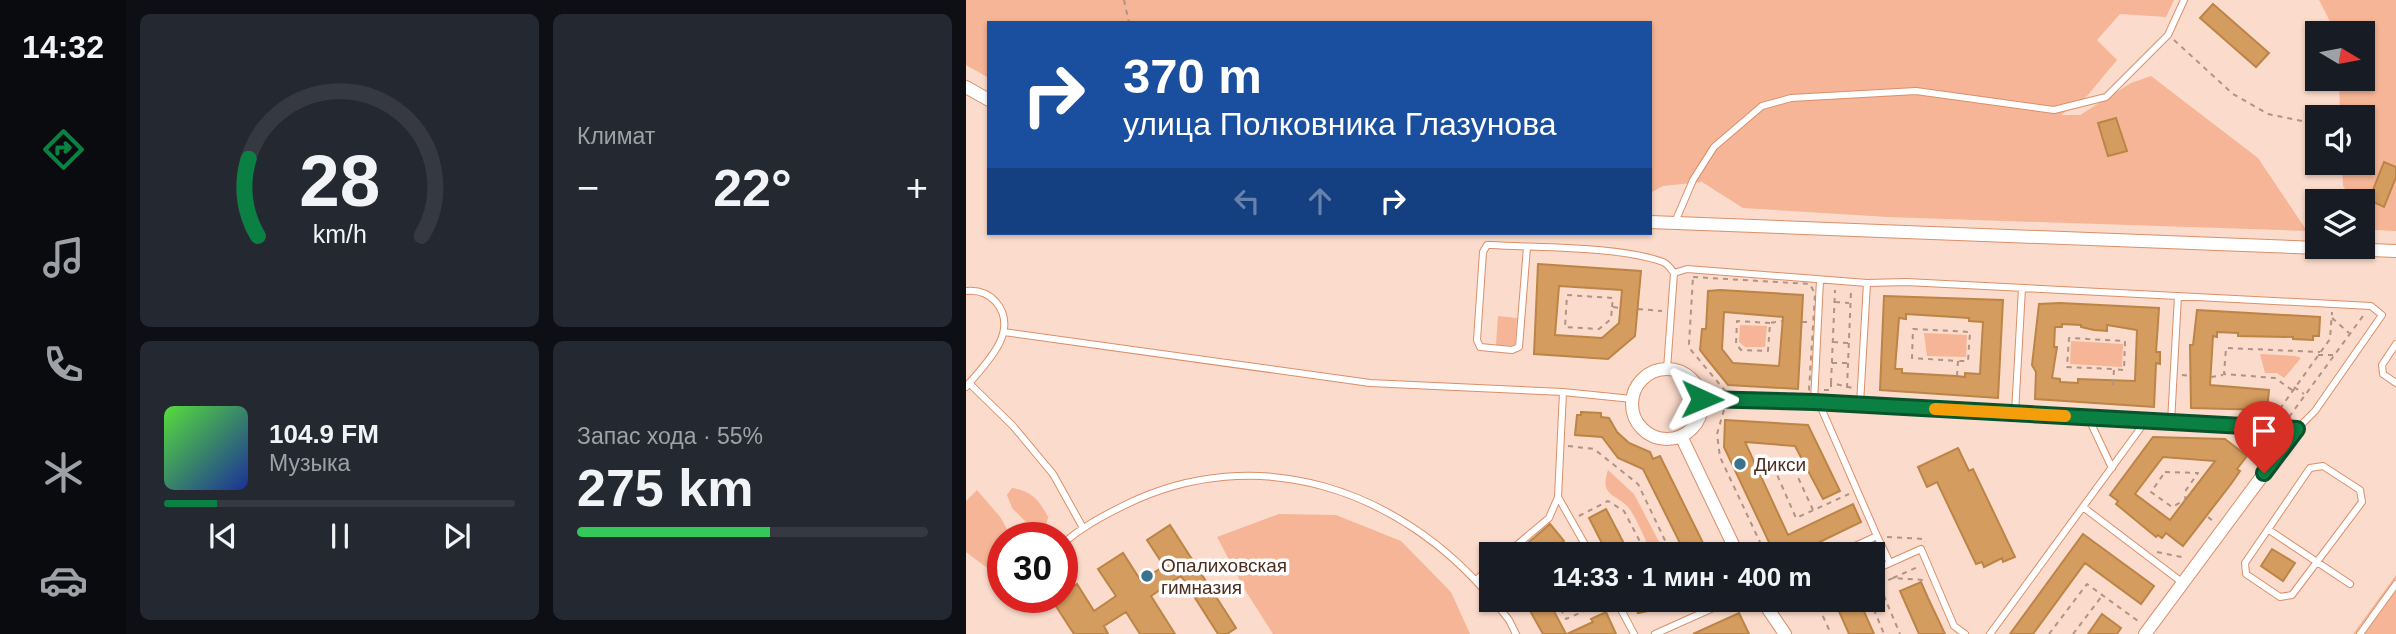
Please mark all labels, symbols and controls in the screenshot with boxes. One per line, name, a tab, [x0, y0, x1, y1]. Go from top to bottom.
north arrow	[2305, 21, 2375, 91]
map controls	[2305, 21, 2375, 259]
text: 14:32	[22, 29, 104, 65]
icon: right	[1008, 49, 1099, 140]
text: 370 m	[1123, 49, 1262, 103]
button: sound	[2305, 105, 2375, 175]
text: улица Полковника Глазунова	[1123, 106, 1557, 142]
text: Климат	[577, 123, 655, 149]
icon: directions	[39, 125, 88, 174]
text: 28	[299, 141, 380, 222]
text: 22°	[713, 159, 792, 217]
text: −	[577, 167, 599, 209]
text: +	[906, 167, 928, 209]
icon: left	[1228, 182, 1266, 220]
icon: ahead	[1301, 182, 1339, 220]
icon: right	[1374, 182, 1412, 220]
button: layers	[2305, 189, 2375, 259]
text: km/h	[312, 220, 367, 248]
icon: music	[39, 233, 88, 282]
icon: phone	[39, 340, 88, 389]
position arrow	[1665, 362, 1739, 436]
pin	[2234, 401, 2294, 473]
icon: arrive	[2245, 412, 2283, 450]
text: 104.9 FM	[269, 419, 379, 449]
text: Запас хода · 55%	[577, 423, 763, 449]
icon: climate	[39, 448, 88, 497]
text: Музыка	[269, 450, 350, 476]
place label: Дикси	[1754, 454, 1806, 475]
marker: Дикси	[1732, 456, 1748, 472]
text: 275 km	[577, 459, 753, 517]
icon: previous	[204, 517, 242, 555]
icon: pause	[321, 517, 359, 555]
icon: next	[438, 517, 476, 555]
speed limit sign: 30	[987, 522, 1078, 613]
place label: Опалиховская гимназия	[1161, 555, 1287, 598]
icon: car	[39, 556, 88, 605]
text: 14:33 · 1 мин · 400 m	[1552, 562, 1812, 592]
marker: Опалиховская гимназия	[1139, 568, 1155, 584]

